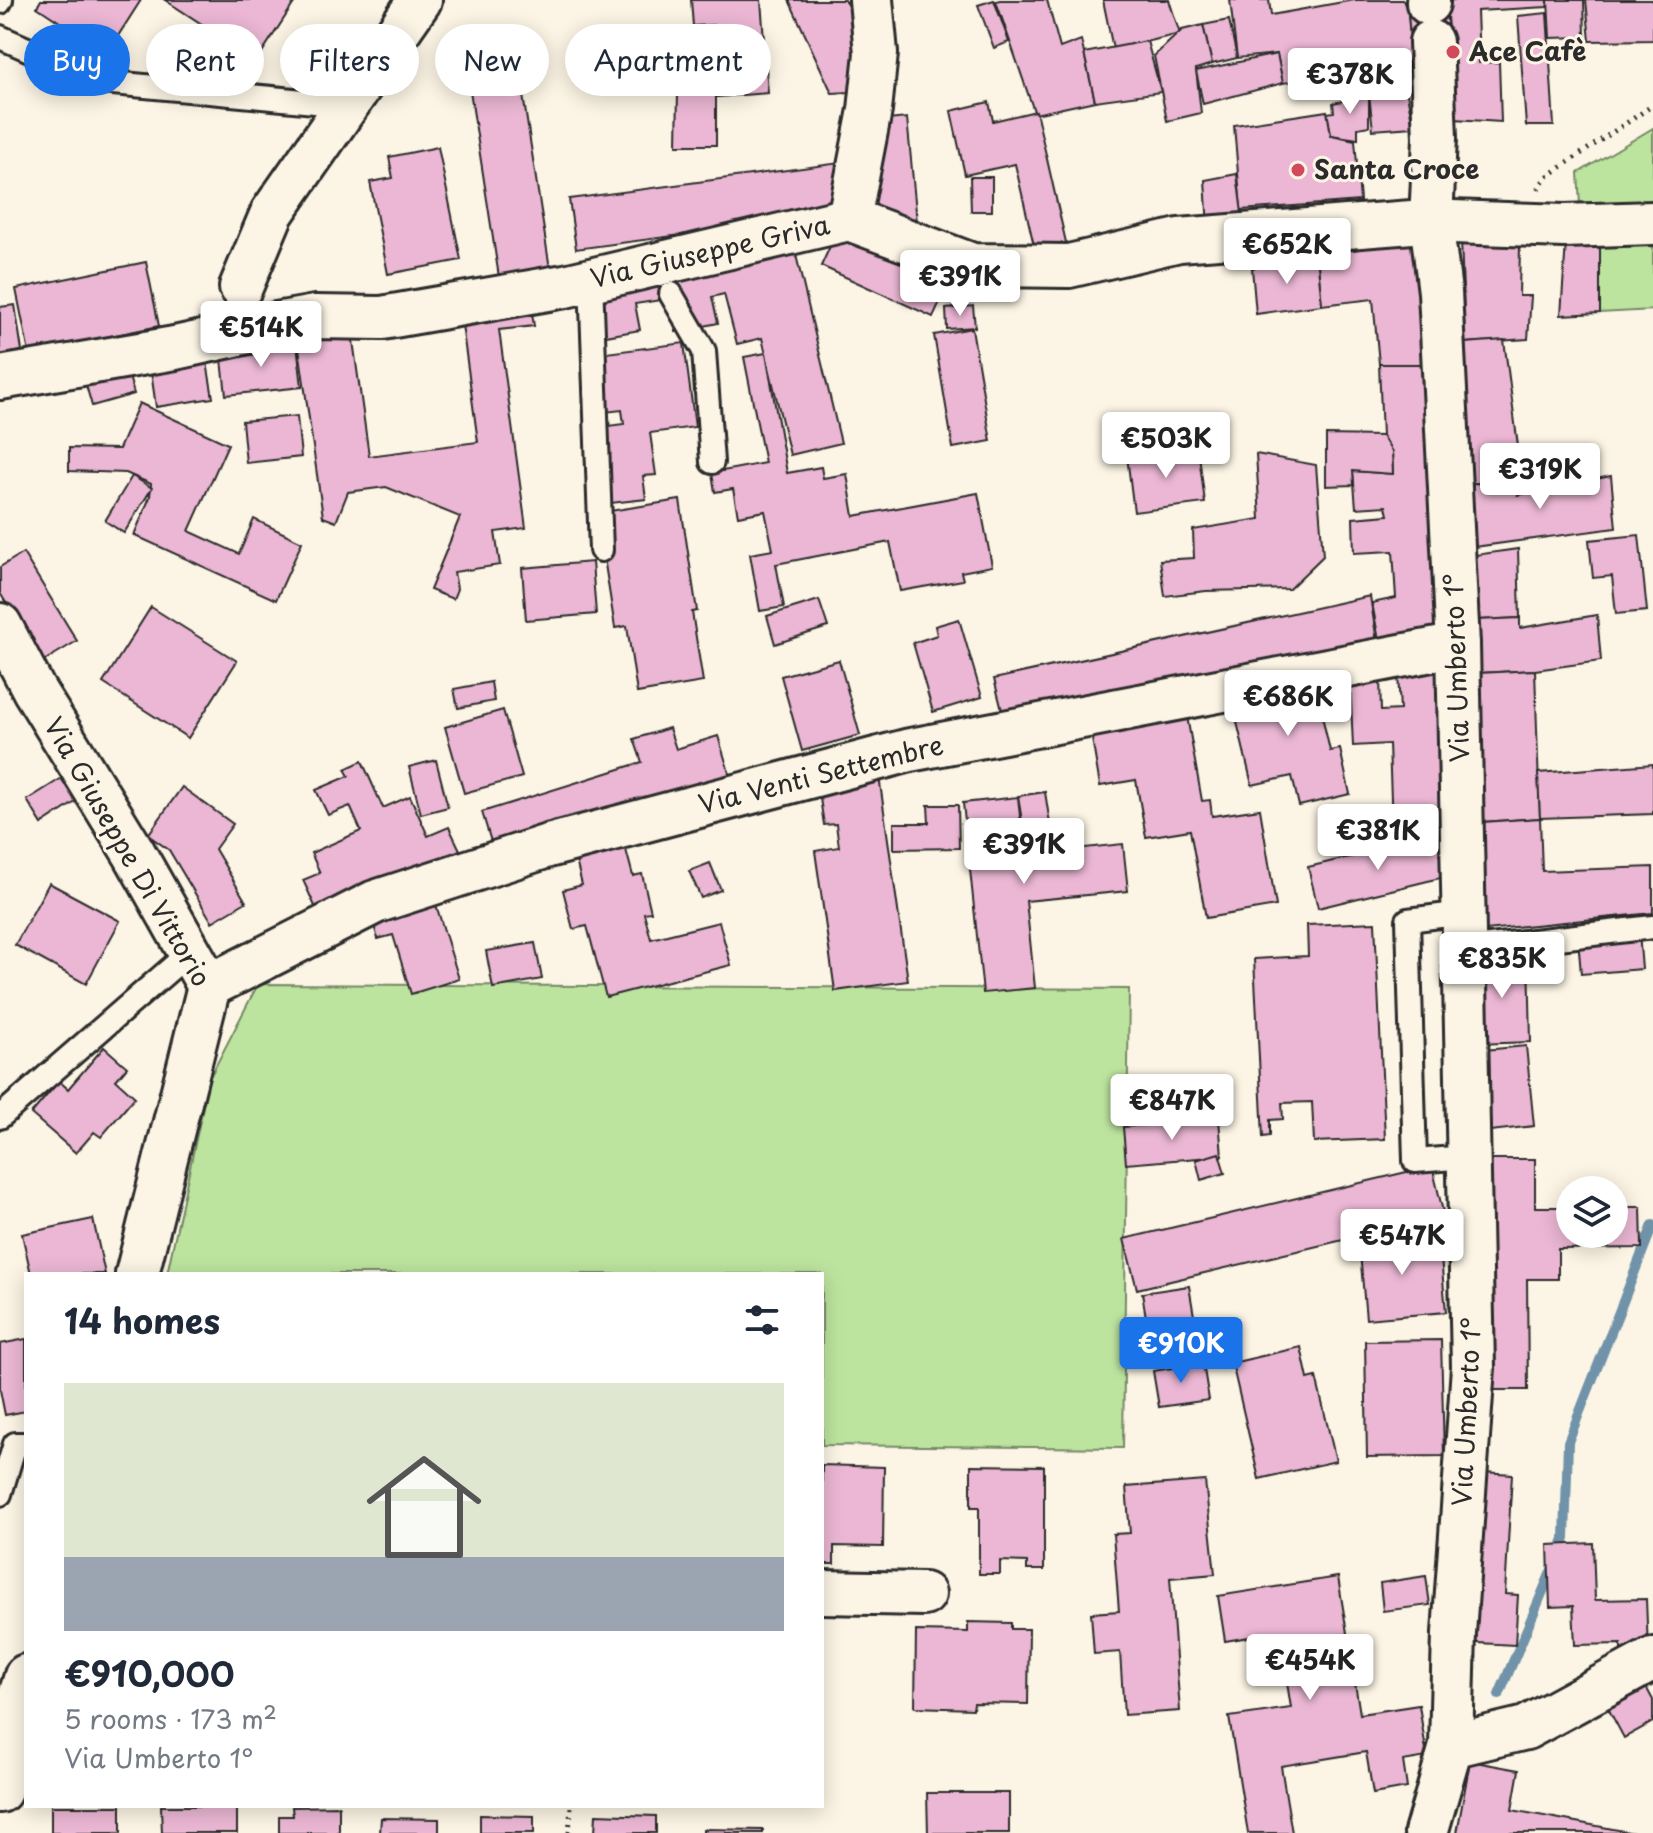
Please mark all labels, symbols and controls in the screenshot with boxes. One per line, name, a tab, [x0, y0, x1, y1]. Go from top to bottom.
chip: Buy	[24, 24, 130, 96]
chip: Rent	[146, 24, 264, 96]
chip: Filters	[280, 24, 419, 96]
chip: New	[435, 24, 549, 96]
chip: Apartment	[565, 24, 771, 96]
place label: Ace Cafè	[1468, 31, 1586, 70]
marker: Ace Cafè	[1444, 43, 1462, 61]
pin: €378K	[1294, 48, 1406, 116]
text: €378K	[1306, 54, 1394, 93]
place label: Santa Croce	[1314, 149, 1479, 188]
marker: Santa Croce	[1289, 161, 1307, 179]
street label: Via Giuseppe Griva	[586, 204, 834, 297]
pin: €652K	[1231, 218, 1343, 286]
text: €652K	[1242, 224, 1332, 263]
pin: €391K	[904, 250, 1016, 318]
text: €391K	[918, 256, 1002, 295]
pin: €514K	[205, 301, 317, 369]
text: €514K	[218, 307, 304, 346]
pin: €503K	[1110, 412, 1222, 480]
text: €503K	[1120, 418, 1212, 457]
pin: €319K	[1484, 443, 1596, 511]
text: €319K	[1498, 449, 1582, 488]
street label: Via Umberto 1°	[1433, 573, 1478, 763]
pin: €686K	[1232, 670, 1344, 738]
text: €686K	[1242, 676, 1334, 715]
street label: Via Giuseppe Di Vittorio	[35, 709, 221, 993]
street label: Via Venti Settembre	[694, 724, 947, 823]
pin: €381K	[1322, 804, 1434, 872]
text: €381K	[1336, 810, 1420, 849]
pin: €391K	[968, 818, 1080, 886]
text: €391K	[982, 824, 1066, 863]
pin: €835K	[1446, 932, 1558, 1000]
text: €835K	[1457, 938, 1547, 977]
pin: €847K	[1116, 1074, 1228, 1142]
text: €847K	[1129, 1080, 1215, 1119]
map controls	[1556, 1176, 1628, 1248]
button: layers	[1556, 1176, 1628, 1248]
pin: €547K	[1346, 1209, 1458, 1277]
text: €547K	[1359, 1215, 1445, 1254]
text: 14 homes	[64, 1294, 220, 1346]
icon: filters	[740, 1298, 784, 1342]
pin: €910K	[1125, 1317, 1237, 1385]
street label: Via Umberto 1°	[1441, 1317, 1490, 1507]
text: €910K	[1138, 1323, 1224, 1362]
icon: home	[352, 1435, 496, 1579]
pin: €454K	[1254, 1634, 1366, 1702]
text: €454K	[1264, 1640, 1356, 1679]
text: €910,000	[64, 1647, 234, 1699]
text: 5 rooms · 173 m²	[64, 1699, 277, 1738]
text: Via Umberto 1°	[64, 1738, 253, 1777]

